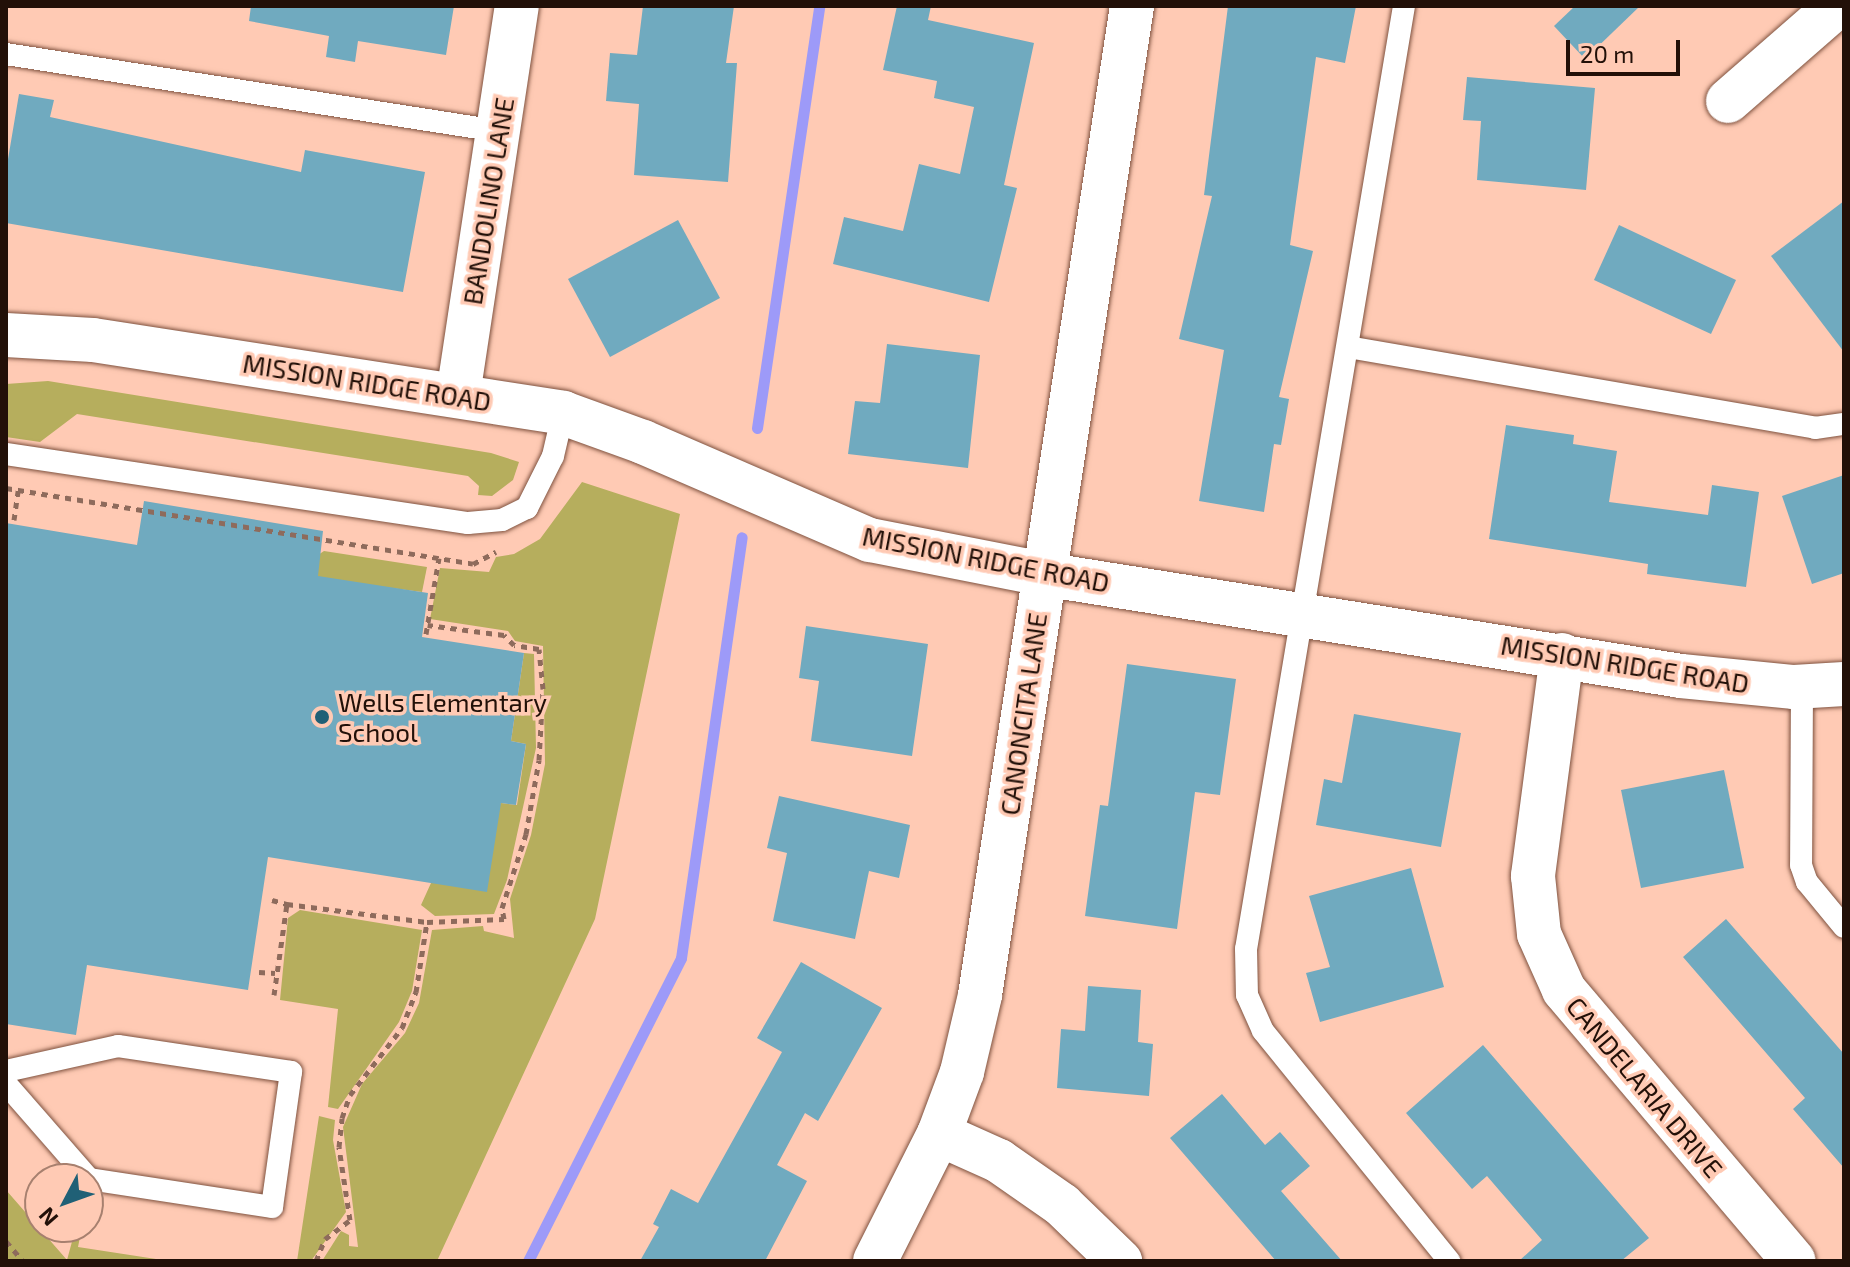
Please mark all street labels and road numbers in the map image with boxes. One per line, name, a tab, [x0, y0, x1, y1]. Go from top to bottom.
street label: BANDOLINO LANE	[456, 95, 520, 307]
street label: MISSION RIDGE ROAD	[241, 347, 493, 417]
street label: MISSION RIDGE ROAD	[860, 520, 1112, 598]
street label: CANONCITA LANE	[993, 611, 1053, 817]
street label: MISSION RIDGE ROAD	[1499, 629, 1751, 699]
street label: CANDELARIA DRIVE	[1560, 990, 1730, 1184]

